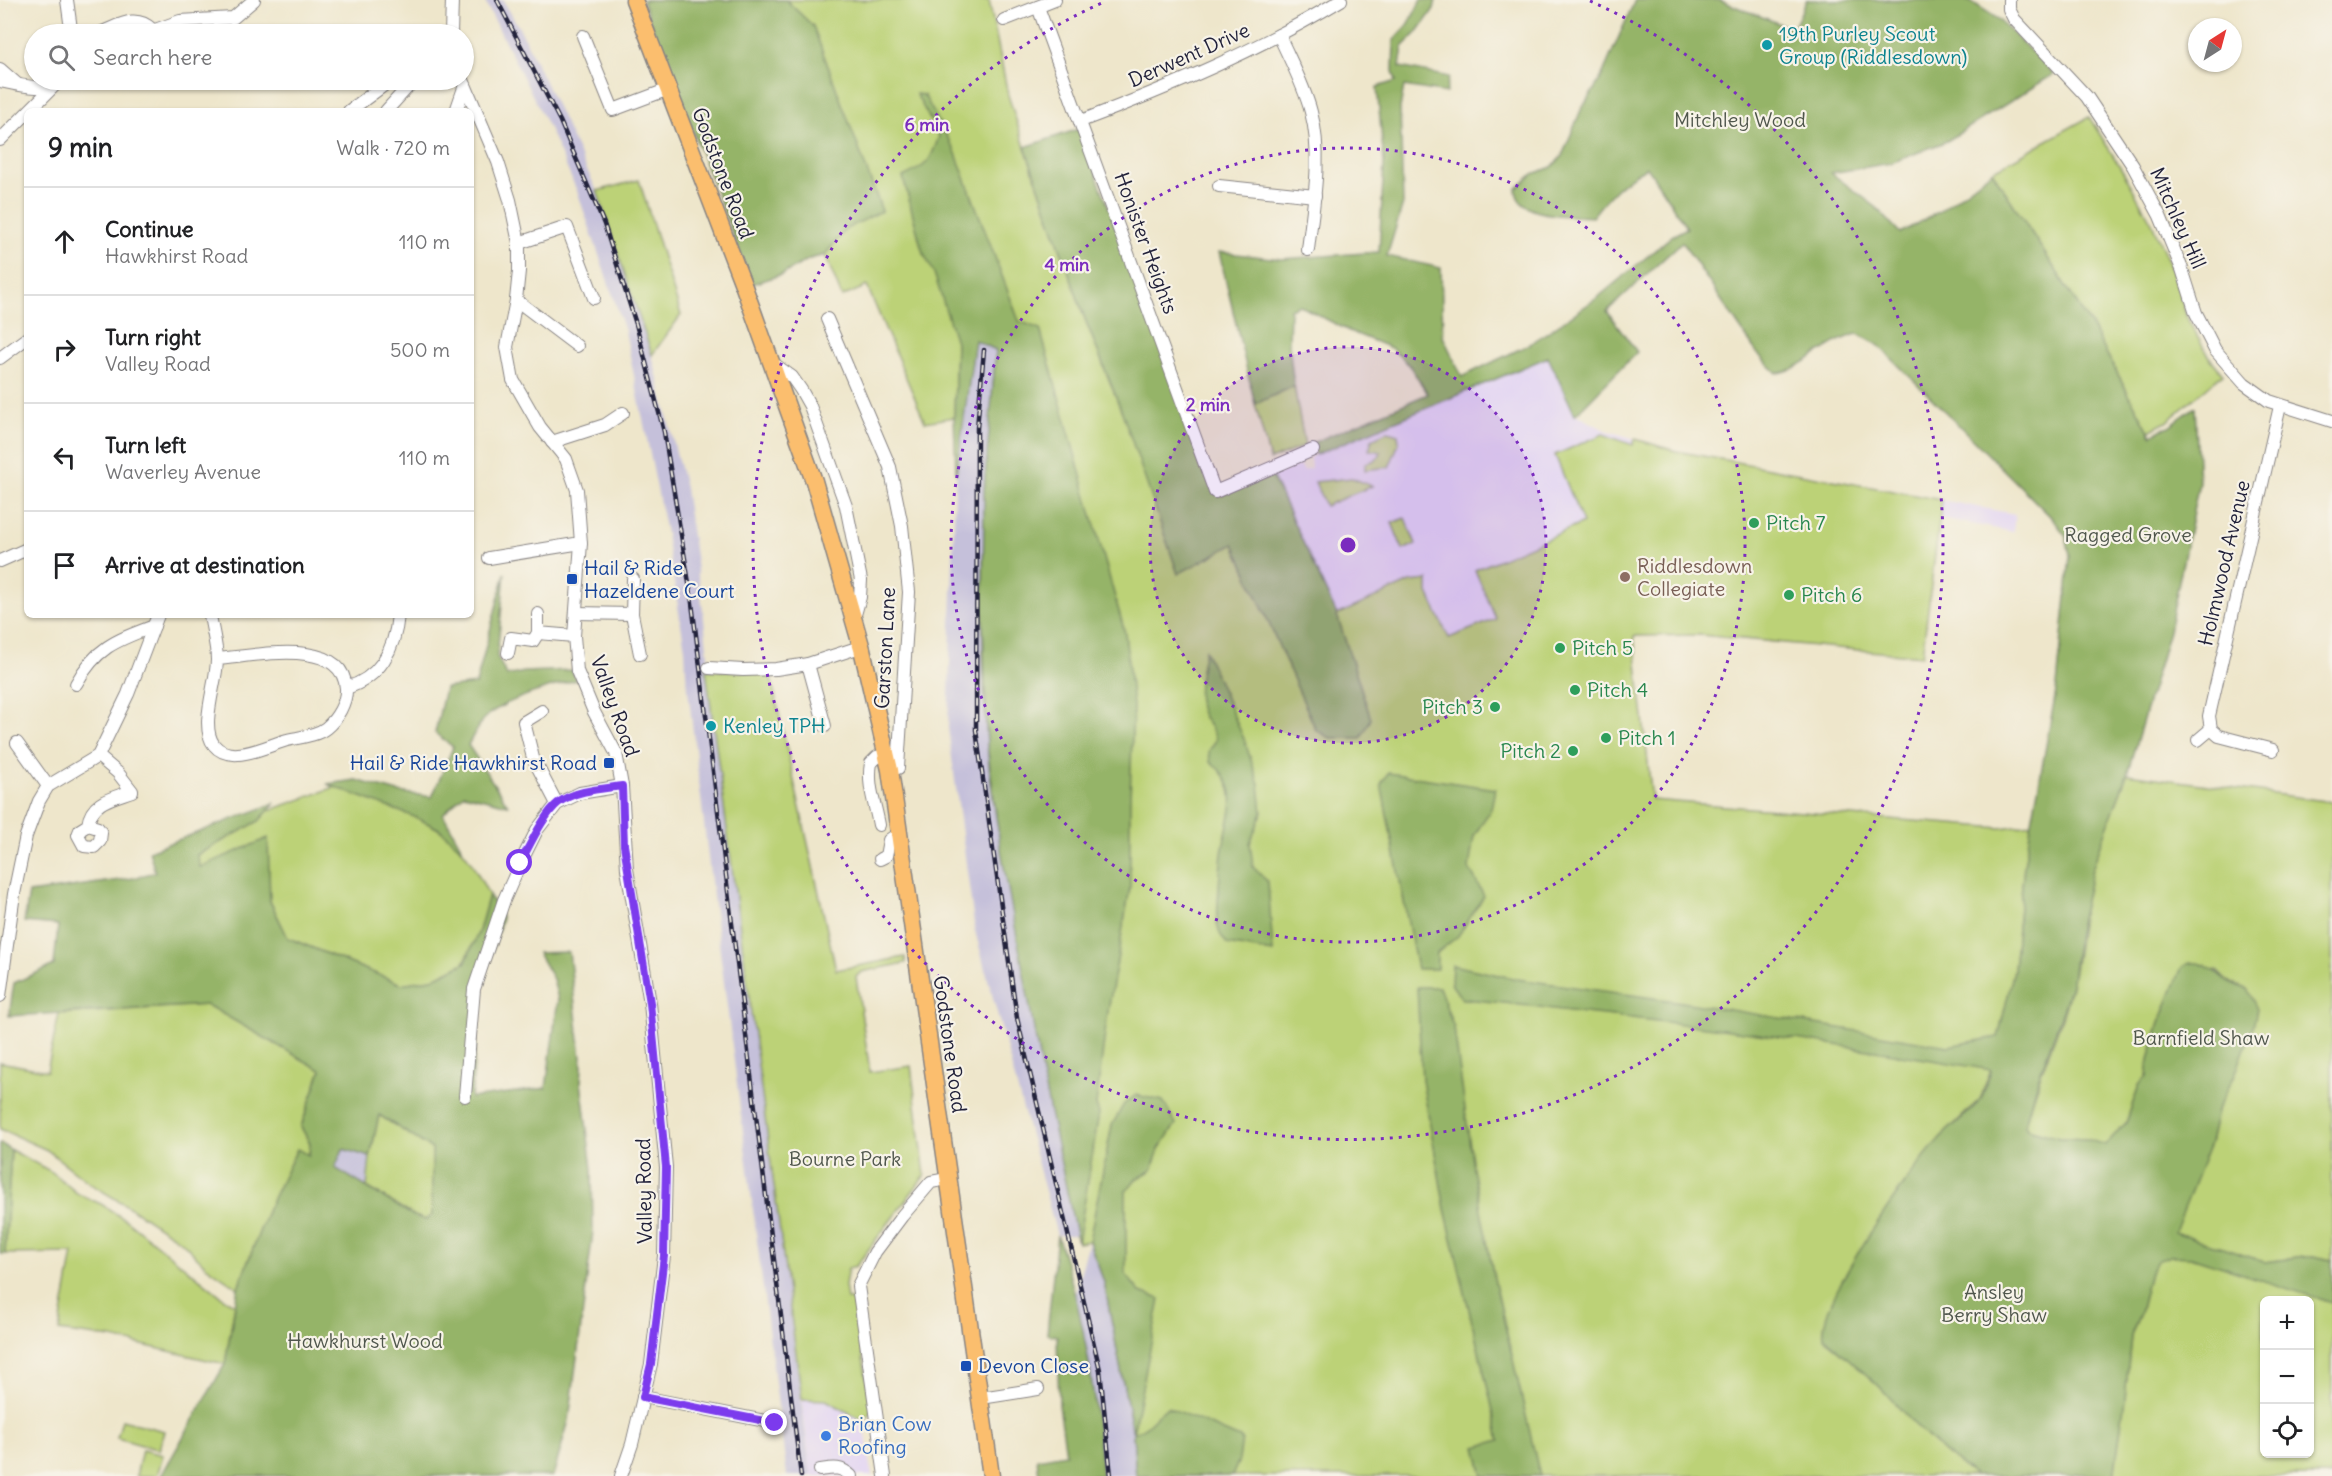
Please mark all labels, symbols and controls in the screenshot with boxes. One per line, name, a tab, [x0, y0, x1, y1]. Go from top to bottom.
street label: Derwent Drive	[1124, 17, 1253, 92]
north arrow	[2188, 18, 2242, 72]
place label: 19th Purley Scout Group (Riddlesdown)	[1779, 21, 1967, 69]
search box	[24, 24, 474, 90]
marker: 19th Purley Scout Group (Riddlesdown)	[1760, 38, 1774, 52]
icon: search	[45, 41, 78, 74]
text: Search here	[93, 43, 212, 71]
street label: Godstone Road	[687, 104, 760, 242]
park label: Mitchley Wood	[1674, 107, 1806, 132]
text: 6 min	[905, 113, 950, 136]
text: 9 min	[48, 131, 113, 164]
text: Walk · 720 m	[336, 135, 450, 160]
street label: Mitchley Hill	[2145, 163, 2212, 272]
street label: Honister Heights	[1109, 169, 1184, 317]
text: Continue	[105, 215, 194, 243]
icon: ahead	[48, 225, 81, 258]
text: 110 m	[399, 229, 450, 254]
text: Hawkhirst Road	[105, 243, 248, 268]
text: 4 min	[1045, 253, 1090, 276]
text: Turn right	[105, 323, 201, 351]
icon: right	[48, 333, 81, 366]
text: 500 m	[390, 337, 450, 362]
text: Valley Road	[105, 351, 211, 376]
text: 2 min	[1186, 393, 1231, 416]
text: Turn left	[105, 431, 186, 459]
icon: left	[48, 441, 81, 474]
text: 110 m	[399, 445, 450, 470]
text: Waverley Avenue	[105, 459, 261, 484]
street label: Holmwood Avenue	[2192, 478, 2255, 648]
place label: Pitch 7	[1766, 510, 1826, 535]
marker: Pitch 7	[1747, 516, 1761, 530]
park label: Ragged Grove	[2064, 522, 2192, 547]
centre of rings	[1338, 535, 1358, 555]
icon: arrive	[48, 549, 81, 582]
text: Arrive at destination	[105, 551, 305, 579]
place label: Riddlesdown Collegiate	[1637, 553, 1752, 601]
place label: Hail & Ride Hazeldene Court	[584, 555, 735, 603]
marker: Riddlesdown Collegiate	[1618, 570, 1632, 584]
marker: Hail & Ride Hazeldene Court	[565, 572, 579, 586]
place label: Pitch 6	[1801, 582, 1862, 607]
street label: Garston Lane	[869, 586, 900, 710]
marker: Pitch 6	[1782, 588, 1796, 602]
place label: Pitch 5	[1572, 635, 1633, 660]
marker: Pitch 5	[1553, 641, 1567, 655]
street label: Valley Road	[586, 652, 645, 760]
place label: Pitch 4	[1587, 677, 1648, 702]
marker: Pitch 4	[1568, 683, 1582, 697]
place label: Pitch 3	[1422, 694, 1483, 719]
marker: Pitch 3	[1488, 700, 1502, 714]
place label: Kenley TPH	[723, 713, 825, 738]
marker: Kenley TPH	[704, 719, 718, 733]
place label: Pitch 1	[1618, 725, 1676, 750]
marker: Pitch 1	[1599, 731, 1613, 745]
place label: Pitch 2	[1500, 738, 1561, 763]
marker: Pitch 2	[1566, 744, 1580, 758]
place label: Hail & Ride Hawkhirst Road	[350, 750, 597, 775]
marker: Hail & Ride Hawkhirst Road	[602, 756, 616, 770]
route start	[506, 849, 532, 875]
street label: Godstone Road	[928, 974, 973, 1115]
park label: Barnfield Shaw	[2133, 1025, 2270, 1050]
street label: Valley Road	[630, 1138, 657, 1244]
park label: Bourne Park	[789, 1146, 901, 1171]
park label: Ansley Berry Shaw	[1941, 1279, 2047, 1327]
map controls	[2260, 1296, 2314, 1458]
button: +	[2260, 1296, 2314, 1350]
park label: Hawkhurst Wood	[287, 1328, 443, 1353]
button: −	[2260, 1350, 2314, 1404]
place label: Devon Close	[978, 1353, 1089, 1378]
marker: Devon Close	[959, 1359, 973, 1373]
button: locate	[2260, 1404, 2314, 1458]
route end	[761, 1409, 787, 1435]
place label: Brian Cow Roofing	[838, 1411, 932, 1459]
marker: Brian Cow Roofing	[819, 1429, 833, 1443]

